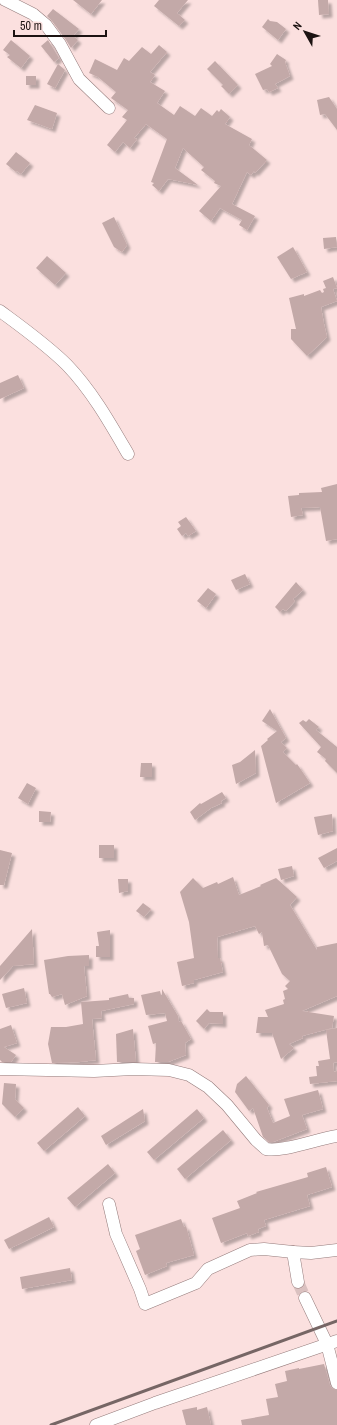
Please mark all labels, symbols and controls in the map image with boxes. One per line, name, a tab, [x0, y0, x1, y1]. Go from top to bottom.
scale bar	[14, 12, 106, 38]
north arrow	[285, 12, 325, 52]
text: 50 m	[20, 18, 42, 34]
text: N	[290, 19, 305, 33]

